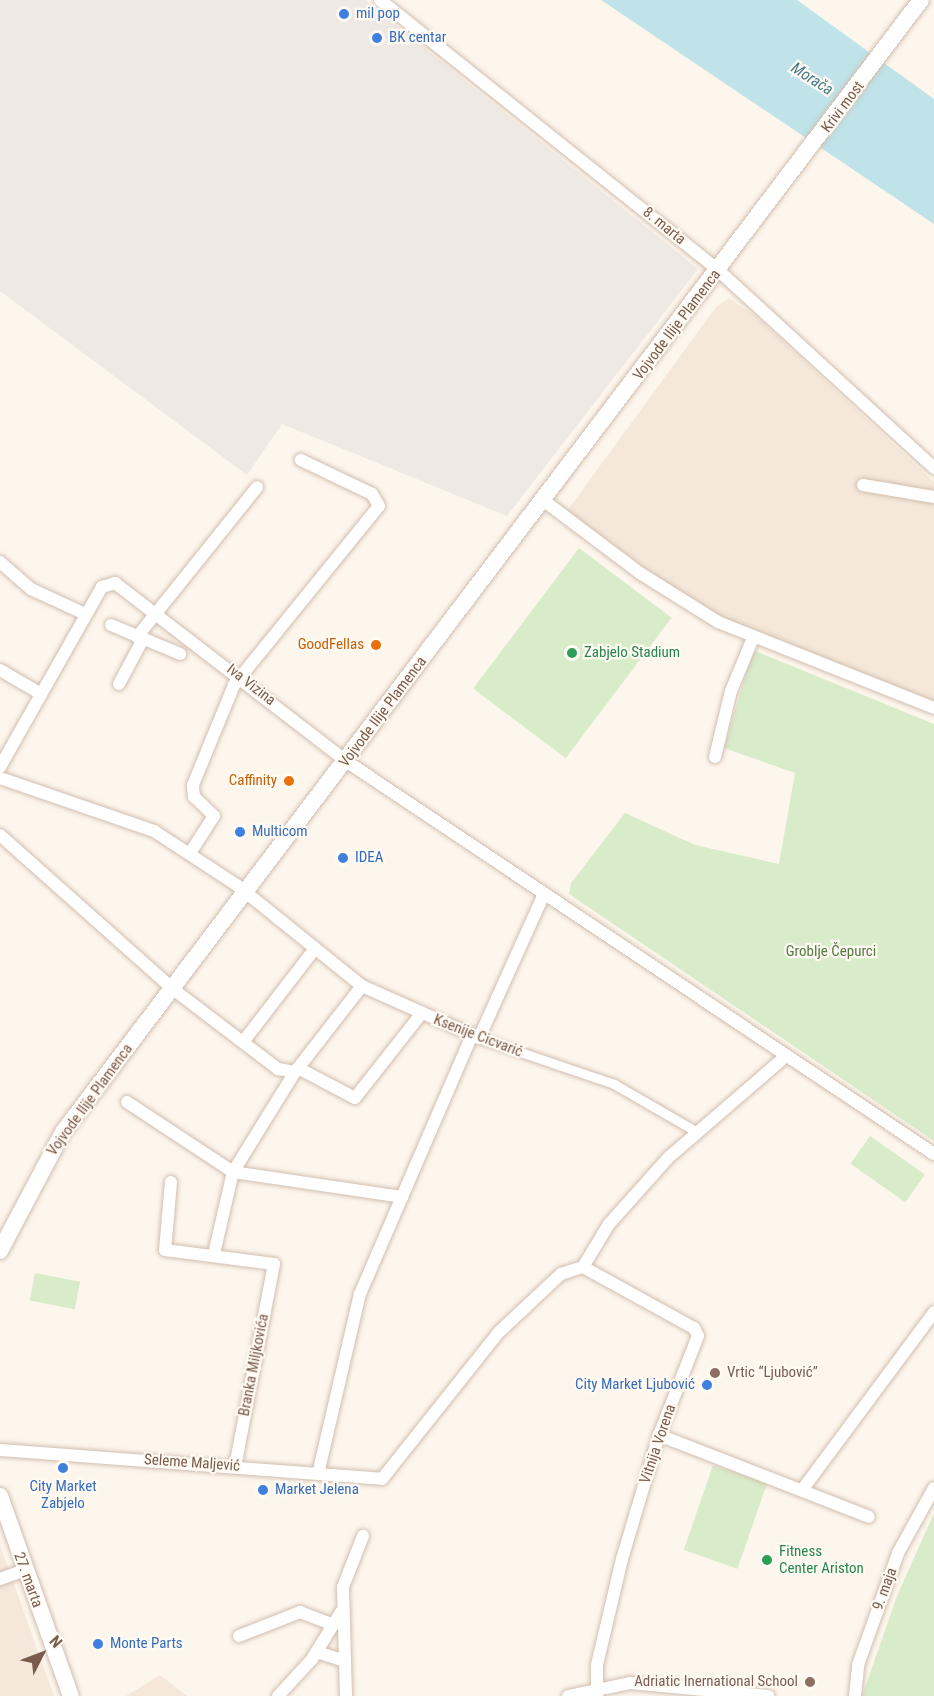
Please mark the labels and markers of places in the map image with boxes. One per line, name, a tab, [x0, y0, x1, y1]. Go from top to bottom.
place label: mil pop	[356, 5, 400, 23]
marker: mil pop	[337, 7, 351, 21]
place label: BK centar	[389, 29, 446, 47]
marker: BK centar	[370, 31, 384, 45]
place label: GoodFellas	[298, 636, 364, 654]
marker: GoodFellas	[369, 638, 383, 652]
place label: Zabjelo Stadium	[584, 644, 680, 662]
marker: Zabjelo Stadium	[565, 646, 579, 660]
place label: Caffinity	[229, 772, 277, 790]
marker: Caffinity	[282, 774, 296, 788]
place label: Multicom	[252, 823, 308, 841]
marker: Multicom	[233, 825, 247, 839]
place label: IDEA	[355, 849, 383, 867]
marker: IDEA	[336, 851, 350, 865]
place label: Vrtic “Ljubović”	[727, 1364, 818, 1382]
marker: Vrtic “Ljubović”	[708, 1366, 722, 1380]
place label: City Market Ljubović	[575, 1376, 695, 1394]
marker: City Market Ljubović	[700, 1378, 714, 1392]
marker: City Market Zabjelo	[56, 1461, 70, 1475]
place label: City Market Zabjelo	[29, 1477, 97, 1512]
place label: Market Jelena	[275, 1481, 359, 1499]
marker: Market Jelena	[256, 1483, 270, 1497]
place label: Fitness Center Ariston	[779, 1542, 864, 1577]
marker: Fitness Center Ariston	[760, 1553, 774, 1567]
place label: Monte Parts	[110, 1635, 183, 1653]
marker: Monte Parts	[91, 1637, 105, 1651]
place label: Adriatic Inernational School	[634, 1673, 798, 1691]
marker: Adriatic Inernational School	[803, 1675, 817, 1689]

